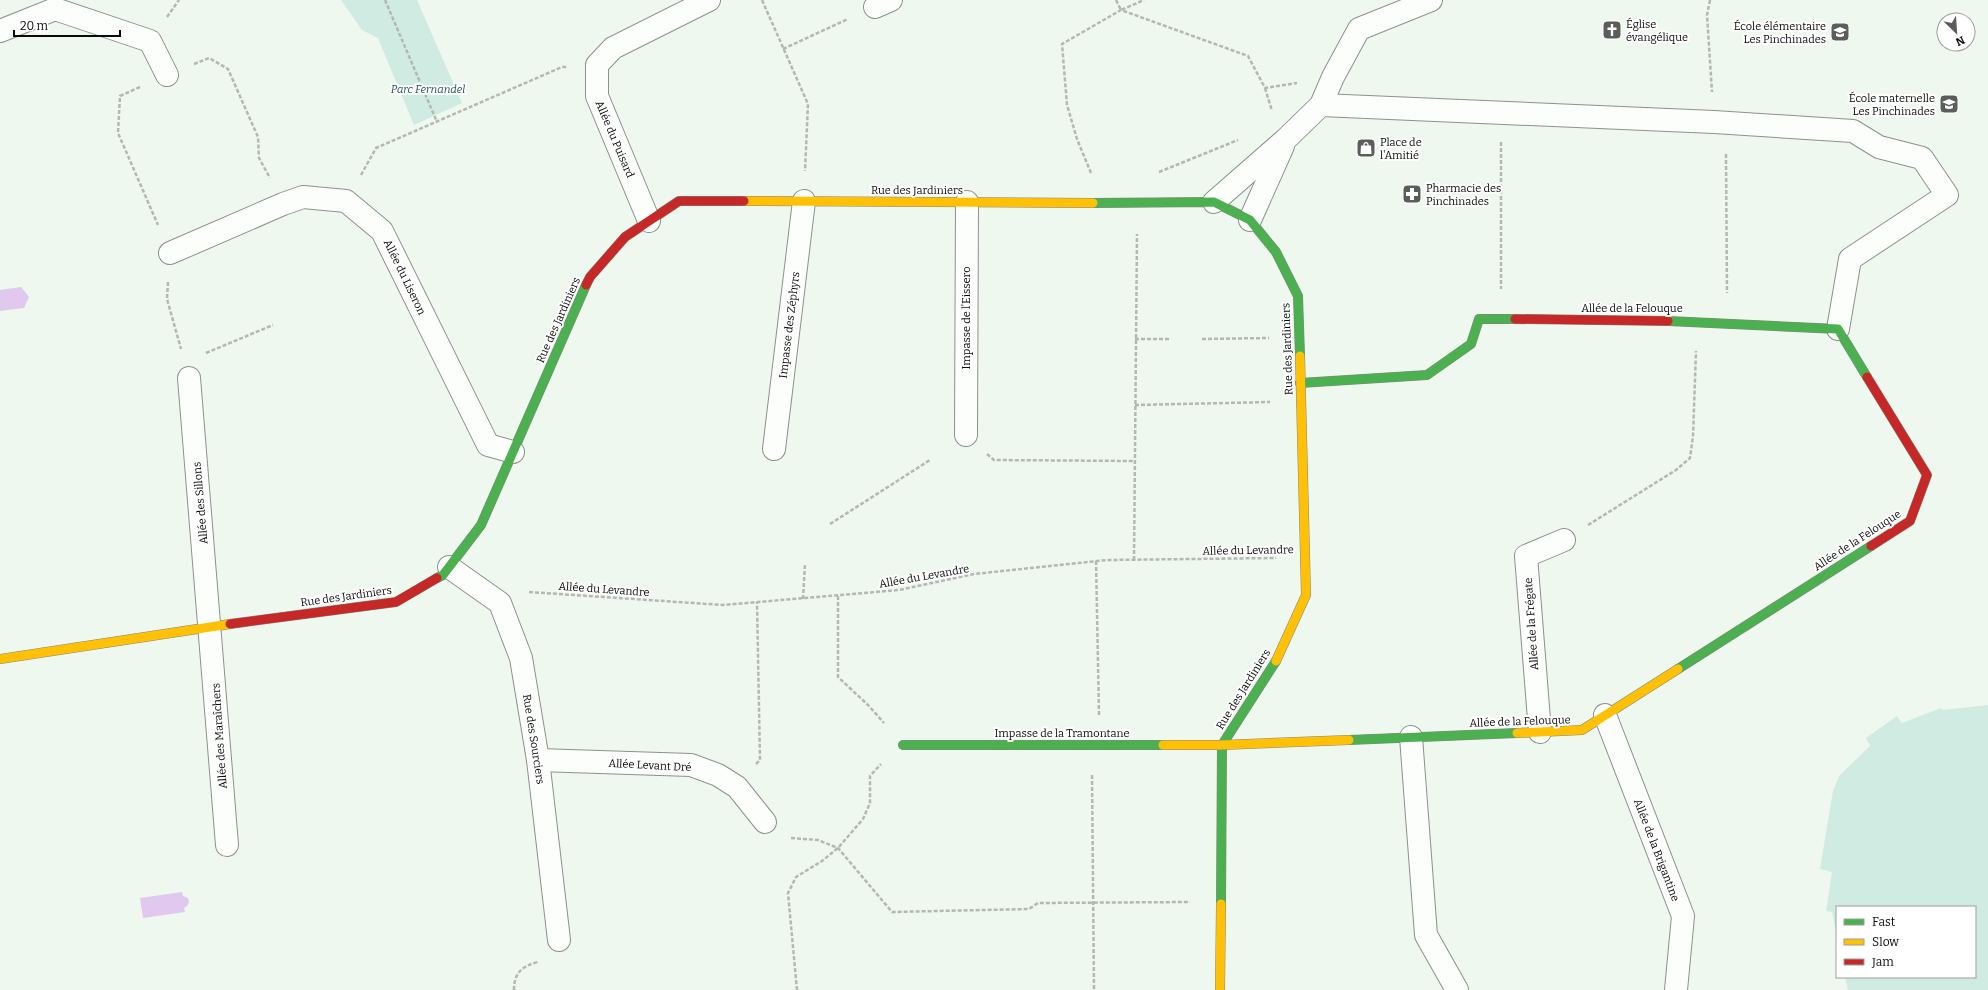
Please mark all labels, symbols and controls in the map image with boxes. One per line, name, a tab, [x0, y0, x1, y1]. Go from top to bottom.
scale bar	[14, 12, 120, 38]
north arrow	[1936, 12, 1976, 52]
place label: Église évangélique	[1626, 17, 1688, 44]
text: 20 m	[20, 19, 49, 33]
church icon: Église évangélique	[1601, 19, 1623, 41]
place label: École élémentaire Les Pinchinades	[1734, 19, 1826, 46]
school or university icon: École élémentaire Les Pinchinades	[1829, 21, 1851, 43]
text: N	[1953, 33, 1967, 49]
park label: Parc Fernandel	[391, 83, 465, 96]
place label: École maternelle Les Pinchinades	[1849, 91, 1935, 118]
school or university icon: École maternelle Les Pinchinades	[1938, 93, 1960, 115]
street label: Allée du Puisard	[592, 99, 637, 180]
place label: Place de l'Amitié	[1380, 136, 1422, 162]
shop icon: Place de l'Amitié	[1355, 137, 1377, 159]
place label: Pharmacie des Pinchinades	[1426, 182, 1501, 208]
pharmacy icon: Pharmacie des Pinchinades	[1401, 183, 1423, 205]
street label: Rue des Jardiniers	[871, 184, 963, 197]
street label: Allée du Liseron	[381, 237, 428, 317]
street label: Impasse de l’Eissero	[960, 266, 973, 370]
street label: Impasse des Zéphyrs	[777, 271, 802, 379]
street label: Rue des Jardiniers	[534, 275, 583, 365]
street label: Allée de la Felouque	[1581, 302, 1683, 315]
street label: Rue des Jardiniers	[1279, 303, 1296, 395]
street label: Allée des Sillons	[190, 461, 211, 545]
street label: Allée de la Felouque	[1811, 507, 1903, 573]
street label: Allée du Levandre	[1202, 543, 1294, 558]
street label: Allée du Levandre	[878, 562, 970, 591]
street label: Allée de la Frégate	[1522, 577, 1541, 671]
street label: Allée du Levandre	[558, 580, 650, 599]
street label: Rue des Jardiniers	[300, 584, 393, 609]
street label: Rue des Jardiniers	[1213, 647, 1273, 732]
street label: Allée des Maraîchers	[209, 683, 230, 789]
street label: Rue des Sourciers	[520, 693, 547, 785]
street label: Allée de la Felouque	[1469, 713, 1571, 730]
street label: Impasse de la Tramontane	[994, 727, 1130, 740]
street label: Allée Levant Dré	[608, 757, 692, 774]
street label: Allée de la Brigantine	[1631, 797, 1682, 903]
legend	[1836, 906, 1976, 978]
text: Fast	[1872, 915, 1896, 929]
text: Slow	[1872, 935, 1899, 949]
text: Jam	[1871, 955, 1894, 969]

